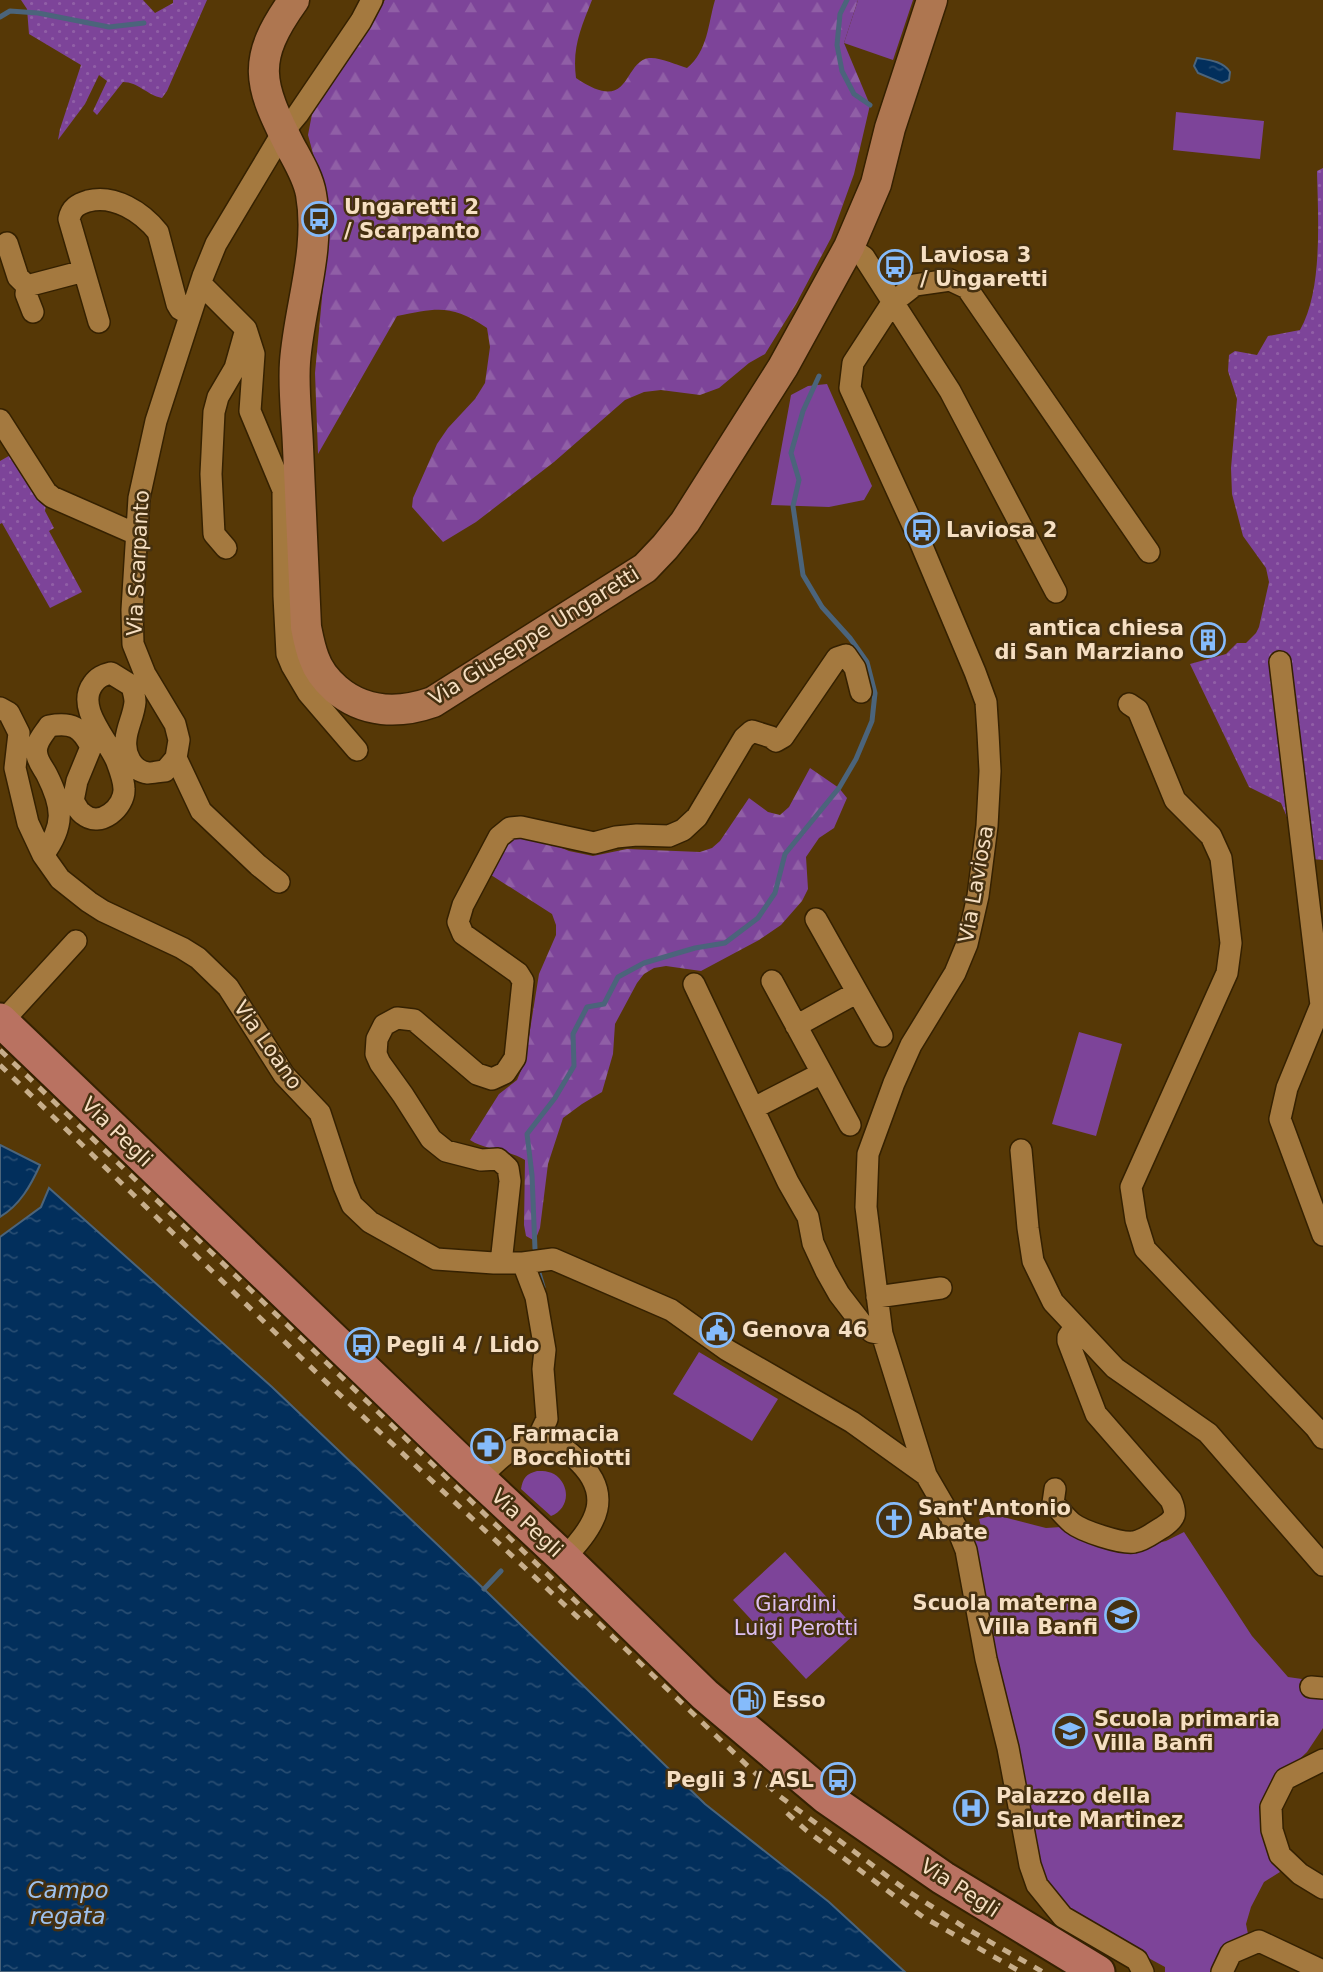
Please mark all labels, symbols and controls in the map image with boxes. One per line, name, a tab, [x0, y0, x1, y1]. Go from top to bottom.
place label: Ungaretti 2 / Scarpanto	[344, 195, 480, 243]
bus stop icon: Ungaretti 2 / Scarpanto	[300, 200, 338, 238]
place label: Laviosa 3 / Ungaretti	[920, 243, 1048, 291]
bus stop icon: Laviosa 3 / Ungaretti	[876, 248, 914, 286]
street label: Via Scarpanto	[122, 489, 154, 637]
bus stop icon: Laviosa 2	[903, 511, 941, 549]
place label: Laviosa 2	[946, 518, 1057, 542]
street label: Via Giuseppe Ungaretti	[425, 561, 643, 711]
place label: antica chiesa di San Marziano	[995, 616, 1184, 664]
building icon: antica chiesa di San Marziano	[1189, 621, 1227, 659]
street label: Via Laviosa	[954, 823, 998, 945]
street label: Via Loano	[229, 996, 307, 1094]
street label: Via Pegli	[77, 1092, 157, 1172]
public building icon: Genova 46	[698, 1311, 736, 1349]
place label: Genova 46	[742, 1318, 867, 1342]
bus stop icon: Pegli 4 / Lido	[343, 1326, 381, 1364]
place label: Pegli 4 / Lido	[386, 1333, 539, 1357]
place label: Farmacia Bocchiotti	[512, 1422, 631, 1470]
pharmacy icon: Farmacia Bocchiotti	[469, 1427, 507, 1465]
street label: Via Pegli	[486, 1484, 568, 1562]
place label: Sant'Antonio Abate	[918, 1496, 1071, 1544]
church icon: Sant'Antonio Abate	[875, 1501, 913, 1539]
place label: Scuola materna Villa Banfi	[913, 1591, 1098, 1639]
park label: Giardini Luigi Perotti	[734, 1592, 858, 1640]
school or university icon: Scuola materna Villa Banfi	[1103, 1596, 1141, 1634]
fuel station icon: Esso	[729, 1681, 767, 1719]
place label: Esso	[772, 1688, 826, 1712]
place label: Scuola primaria Villa Banfi	[1094, 1707, 1280, 1755]
school or university icon: Scuola primaria Villa Banfi	[1051, 1712, 1089, 1750]
bus stop icon: Pegli 3 / ASL	[819, 1761, 857, 1799]
place label: Pegli 3 / ASL	[666, 1768, 814, 1792]
place label: Palazzo della Salute Martinez	[996, 1784, 1183, 1832]
hospital icon: Palazzo della Salute Martinez	[952, 1789, 990, 1827]
street label: Via Pegli	[916, 1854, 1004, 1922]
water label: Campo regata	[27, 1877, 109, 1929]

